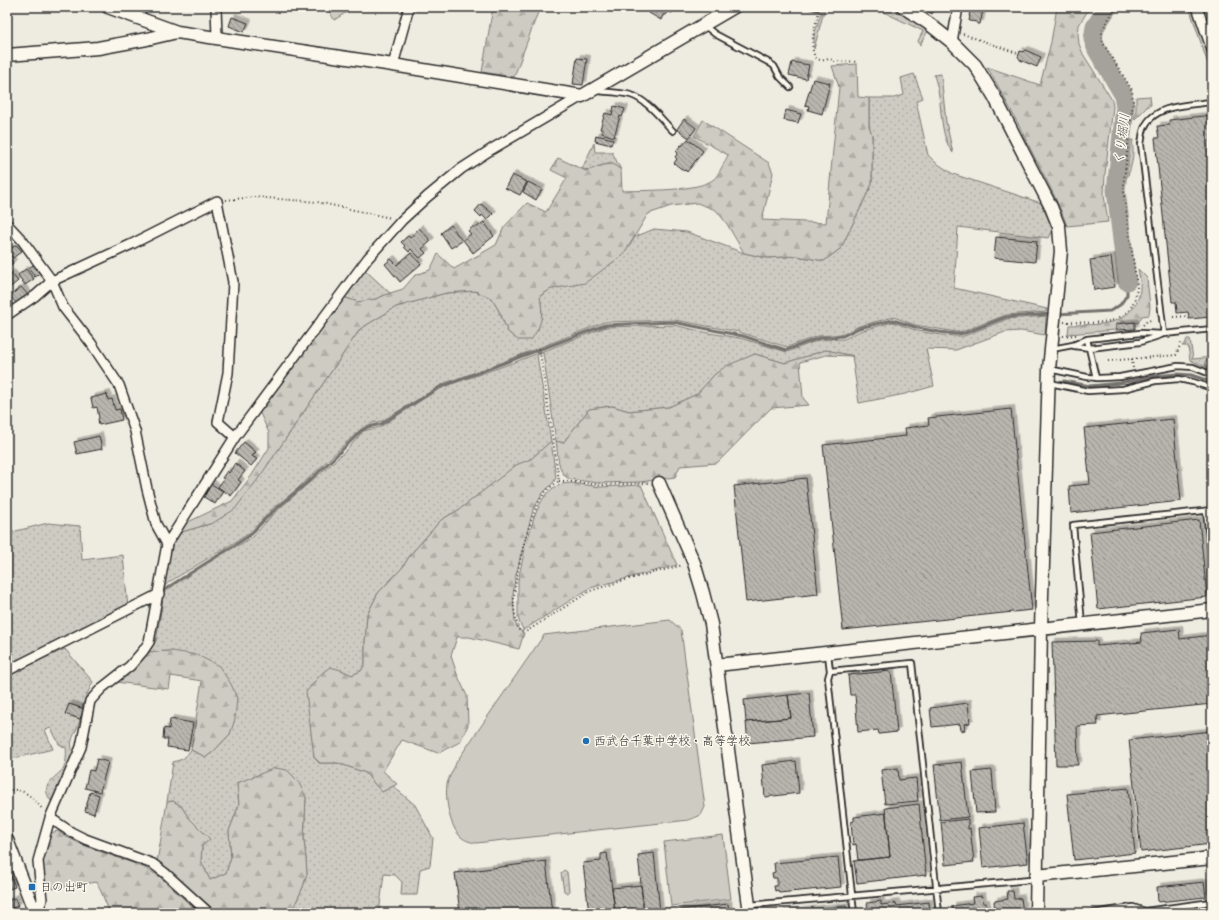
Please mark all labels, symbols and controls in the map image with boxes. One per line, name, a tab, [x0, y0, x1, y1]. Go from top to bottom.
water label: くり堀川	[1110, 112, 1133, 166]
place label: 西武台千葉中学校・高等学校	[594, 733, 750, 749]
marker: 西武台千葉中学校・高等学校	[581, 736, 591, 746]
place label: 日の出町	[40, 879, 88, 895]
marker: 日の出町	[27, 882, 37, 892]

